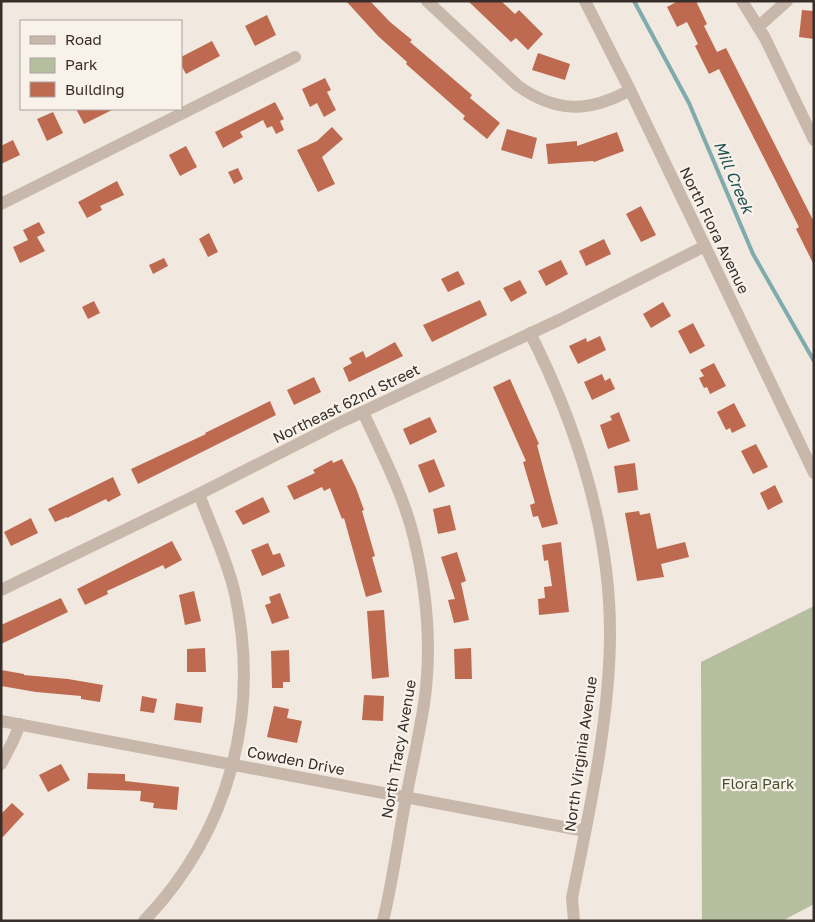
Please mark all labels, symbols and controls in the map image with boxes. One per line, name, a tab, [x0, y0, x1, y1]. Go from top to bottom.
legend	[20, 20, 182, 110]
text: Road	[65, 30, 102, 48]
text: Park	[65, 55, 98, 73]
text: Building	[65, 80, 125, 98]
water label: Mill Creek	[710, 138, 759, 218]
street label: North Flora Avenue	[676, 164, 754, 297]
street label: Northeast 62nd Street	[270, 360, 422, 446]
street label: North Virginia Avenue	[560, 675, 600, 833]
street label: North Tracy Avenue	[377, 678, 419, 820]
street label: Cowden Drive	[246, 742, 347, 778]
park label: Flora Park	[722, 774, 795, 792]

